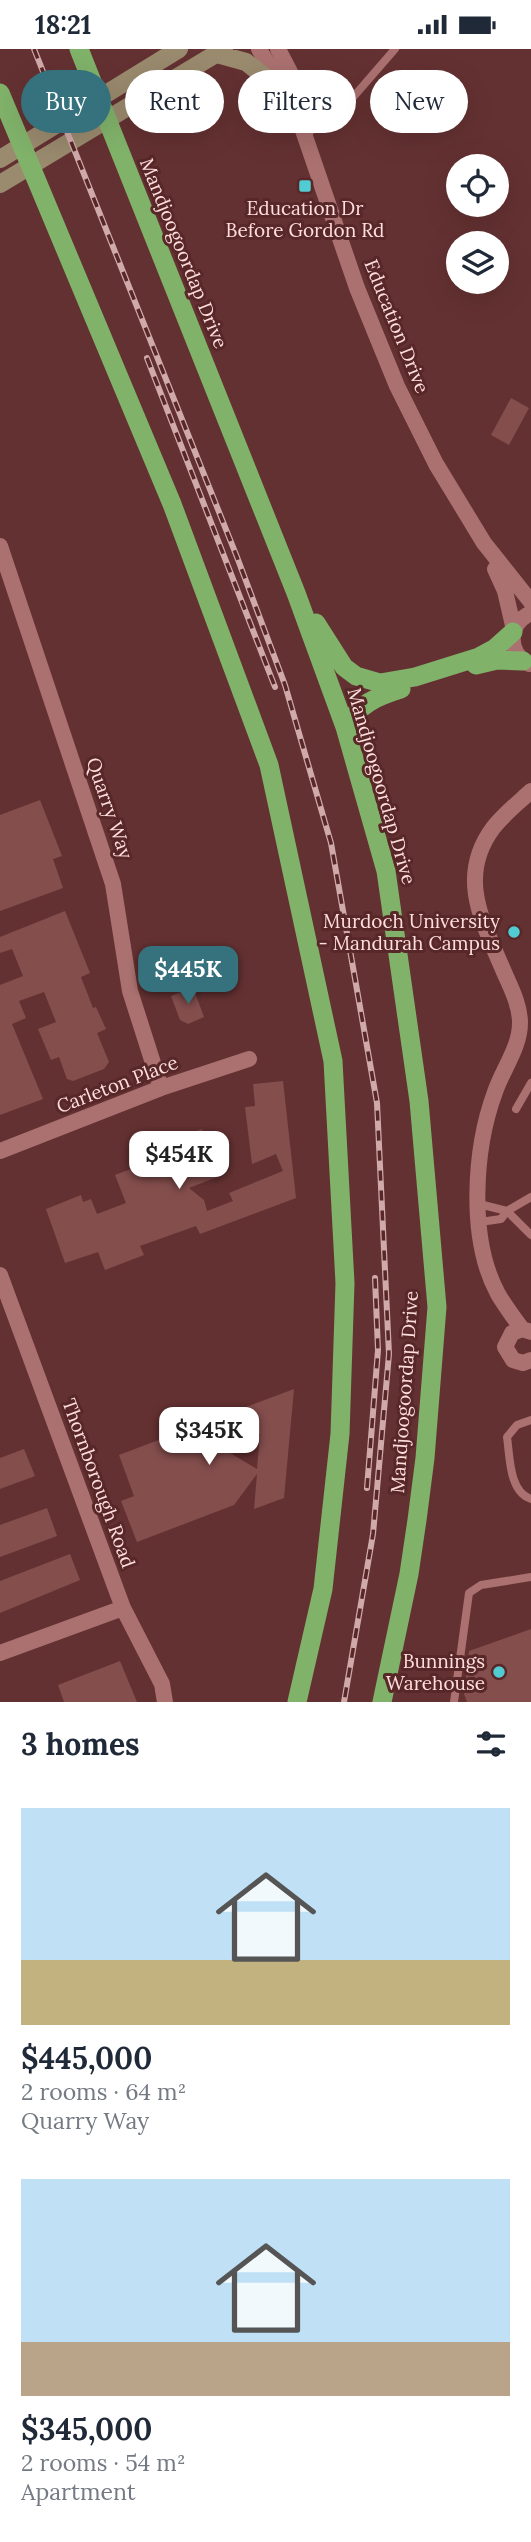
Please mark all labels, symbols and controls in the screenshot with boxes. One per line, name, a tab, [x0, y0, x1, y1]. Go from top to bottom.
text: 18:21	[35, 8, 91, 41]
chip: Buy	[21, 70, 111, 133]
chip: Rent	[125, 70, 224, 133]
chip: Filters	[238, 70, 356, 133]
chip: New	[370, 70, 468, 133]
street label: Mandjoogoordap Drive	[135, 154, 233, 352]
map controls	[446, 154, 509, 294]
button: locate	[446, 154, 509, 217]
marker: Education Dr Before Gordon Rd	[297, 178, 313, 194]
place label: Education Dr Before Gordon Rd	[226, 196, 384, 242]
button: layers	[446, 231, 509, 294]
street label: Education Drive	[359, 256, 435, 396]
street label: Mandjoogoordap Drive	[342, 685, 422, 887]
street label: Quarry Way	[81, 754, 139, 862]
place label: Murdoch University - Mandurah Campus	[318, 909, 500, 955]
marker: Murdoch University - Mandurah Campus	[506, 924, 522, 940]
pin: $445K	[139, 947, 237, 1006]
text: $445K	[154, 954, 222, 983]
street label: Carleton Place	[53, 1050, 181, 1118]
pin: $454K	[130, 1131, 228, 1191]
text: $454K	[145, 1139, 213, 1168]
street label: Mandjoogoordap Drive	[385, 1290, 423, 1494]
street label: Thornborough Road	[57, 1395, 141, 1571]
pin: $345K	[160, 1407, 258, 1467]
text: $345K	[175, 1415, 243, 1444]
place label: Bunnings Warehouse	[386, 1649, 485, 1695]
marker: Bunnings Warehouse	[491, 1664, 507, 1680]
text: 3 homes	[21, 1725, 140, 1763]
icon: filters	[472, 1725, 510, 1763]
icon: home	[203, 1854, 329, 1980]
text: $445,000	[21, 2039, 152, 2077]
text: 2 rooms · 64 m²	[21, 2077, 186, 2106]
text: Quarry Way	[21, 2106, 149, 2135]
icon: home	[203, 2225, 329, 2351]
text: $345,000	[21, 2410, 152, 2448]
text: 2 rooms · 54 m²	[21, 2448, 186, 2477]
text: Apartment	[21, 2477, 136, 2506]

